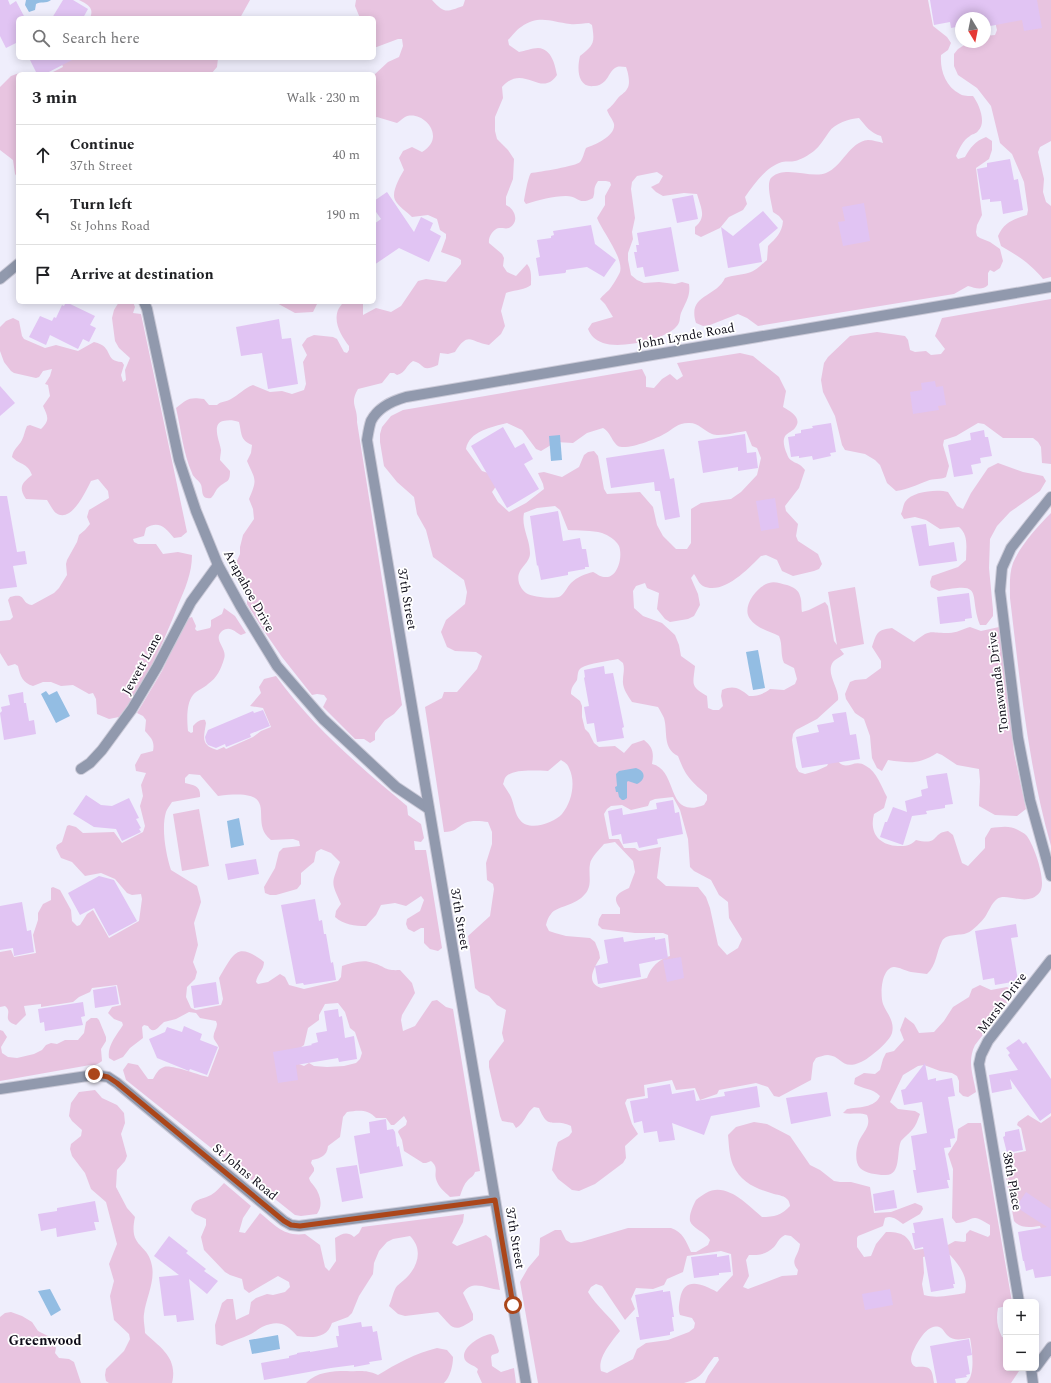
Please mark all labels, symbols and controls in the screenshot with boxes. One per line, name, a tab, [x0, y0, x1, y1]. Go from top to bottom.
north arrow	[955, 12, 991, 48]
search box	[16, 16, 376, 60]
icon: search	[30, 27, 52, 49]
text: Search here	[62, 27, 140, 50]
text: 3 min	[32, 85, 77, 111]
text: Walk · 230 m	[286, 88, 360, 108]
text: Continue	[70, 133, 135, 156]
icon: ahead	[32, 144, 54, 166]
text: 40 m	[333, 145, 360, 165]
text: 37th Street	[70, 156, 133, 176]
text: Turn left	[70, 193, 132, 216]
icon: left	[32, 204, 54, 226]
text: 190 m	[326, 205, 360, 225]
text: St Johns Road	[70, 216, 150, 236]
text: Arrive at destination	[70, 263, 214, 286]
icon: arrive	[32, 264, 54, 286]
street label: John Lynde Road	[636, 318, 736, 354]
street label: Arapahoe Drive	[218, 546, 280, 636]
street label: 37th Street	[392, 566, 422, 632]
street label: Jewett Lane	[117, 629, 167, 699]
street label: Tonawanda Drive	[982, 630, 1014, 734]
street label: 37th Street	[445, 886, 475, 952]
street label: Marsh Drive	[972, 968, 1032, 1038]
route end	[85, 1065, 103, 1083]
street label: St Johns Road	[208, 1139, 282, 1205]
street label: 38th Place	[997, 1150, 1027, 1212]
street label: 37th Street	[500, 1205, 530, 1271]
route start	[504, 1296, 522, 1314]
map controls	[1003, 1299, 1039, 1371]
button: +	[1003, 1299, 1039, 1335]
district label: Greenwood	[8, 1330, 82, 1351]
button: −	[1003, 1335, 1039, 1371]

